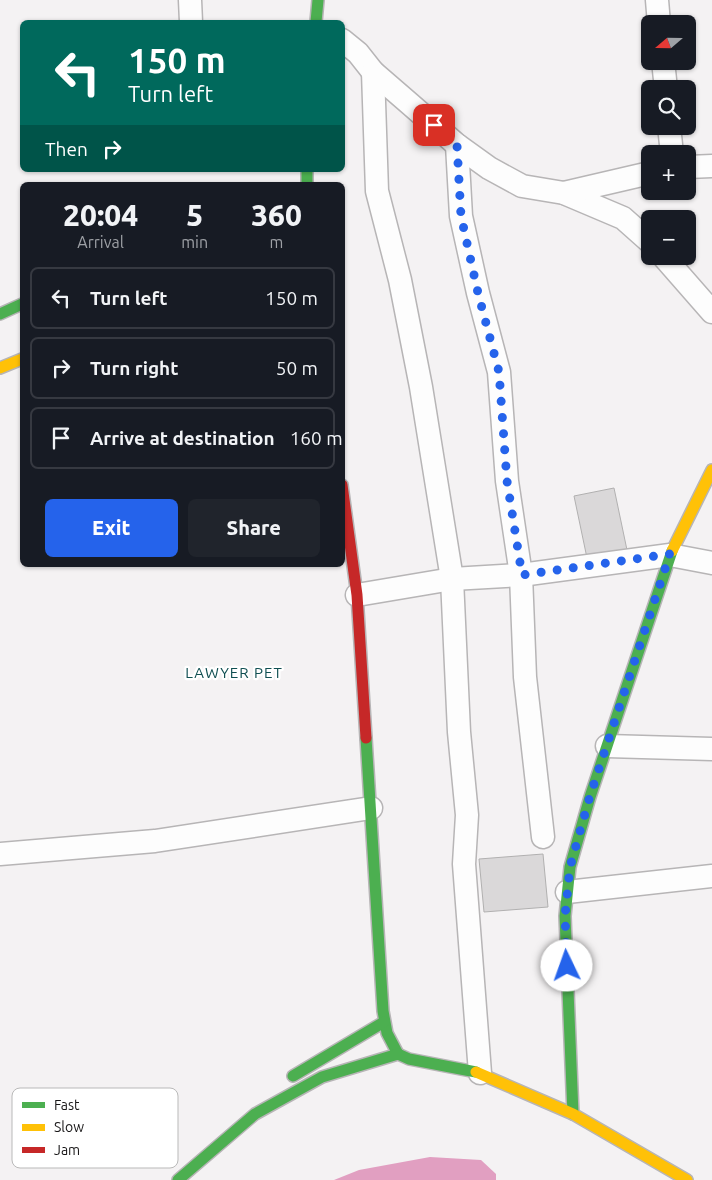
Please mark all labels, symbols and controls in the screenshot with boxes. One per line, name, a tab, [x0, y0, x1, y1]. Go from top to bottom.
north arrow	[641, 15, 696, 70]
map controls	[641, 15, 696, 265]
icon: left	[45, 40, 110, 105]
text: 150 m	[128, 40, 226, 80]
button: search	[641, 80, 696, 135]
text: Turn left	[128, 81, 213, 106]
pin	[413, 104, 455, 146]
icon: arrive	[420, 111, 448, 139]
icon: right	[98, 135, 126, 163]
text: Then	[45, 138, 88, 160]
button: +	[641, 145, 696, 200]
text: 20:04	[63, 198, 138, 232]
text: 5	[186, 198, 203, 232]
text: 360	[251, 198, 302, 232]
button: −	[641, 210, 696, 265]
text: Arrival	[77, 233, 124, 251]
text: min	[181, 233, 208, 251]
text: m	[270, 233, 283, 251]
icon: left	[47, 284, 75, 312]
text: Turn left	[90, 287, 168, 309]
text: 150 m	[265, 287, 318, 309]
icon: right	[47, 354, 75, 382]
text: Turn right	[90, 357, 178, 379]
text: 50 m	[276, 357, 318, 379]
icon: arrive	[47, 424, 75, 452]
text: Arrive at destination	[90, 427, 275, 449]
text: 160 m	[290, 427, 343, 449]
button: Exit	[45, 499, 178, 557]
button: Share	[188, 499, 320, 557]
district label: LAWYER PET	[185, 664, 283, 681]
position arrow	[540, 939, 592, 991]
legend	[12, 1088, 178, 1168]
text: Fast	[54, 1097, 80, 1113]
text: Slow	[54, 1119, 84, 1135]
text: Jam	[54, 1142, 80, 1158]

